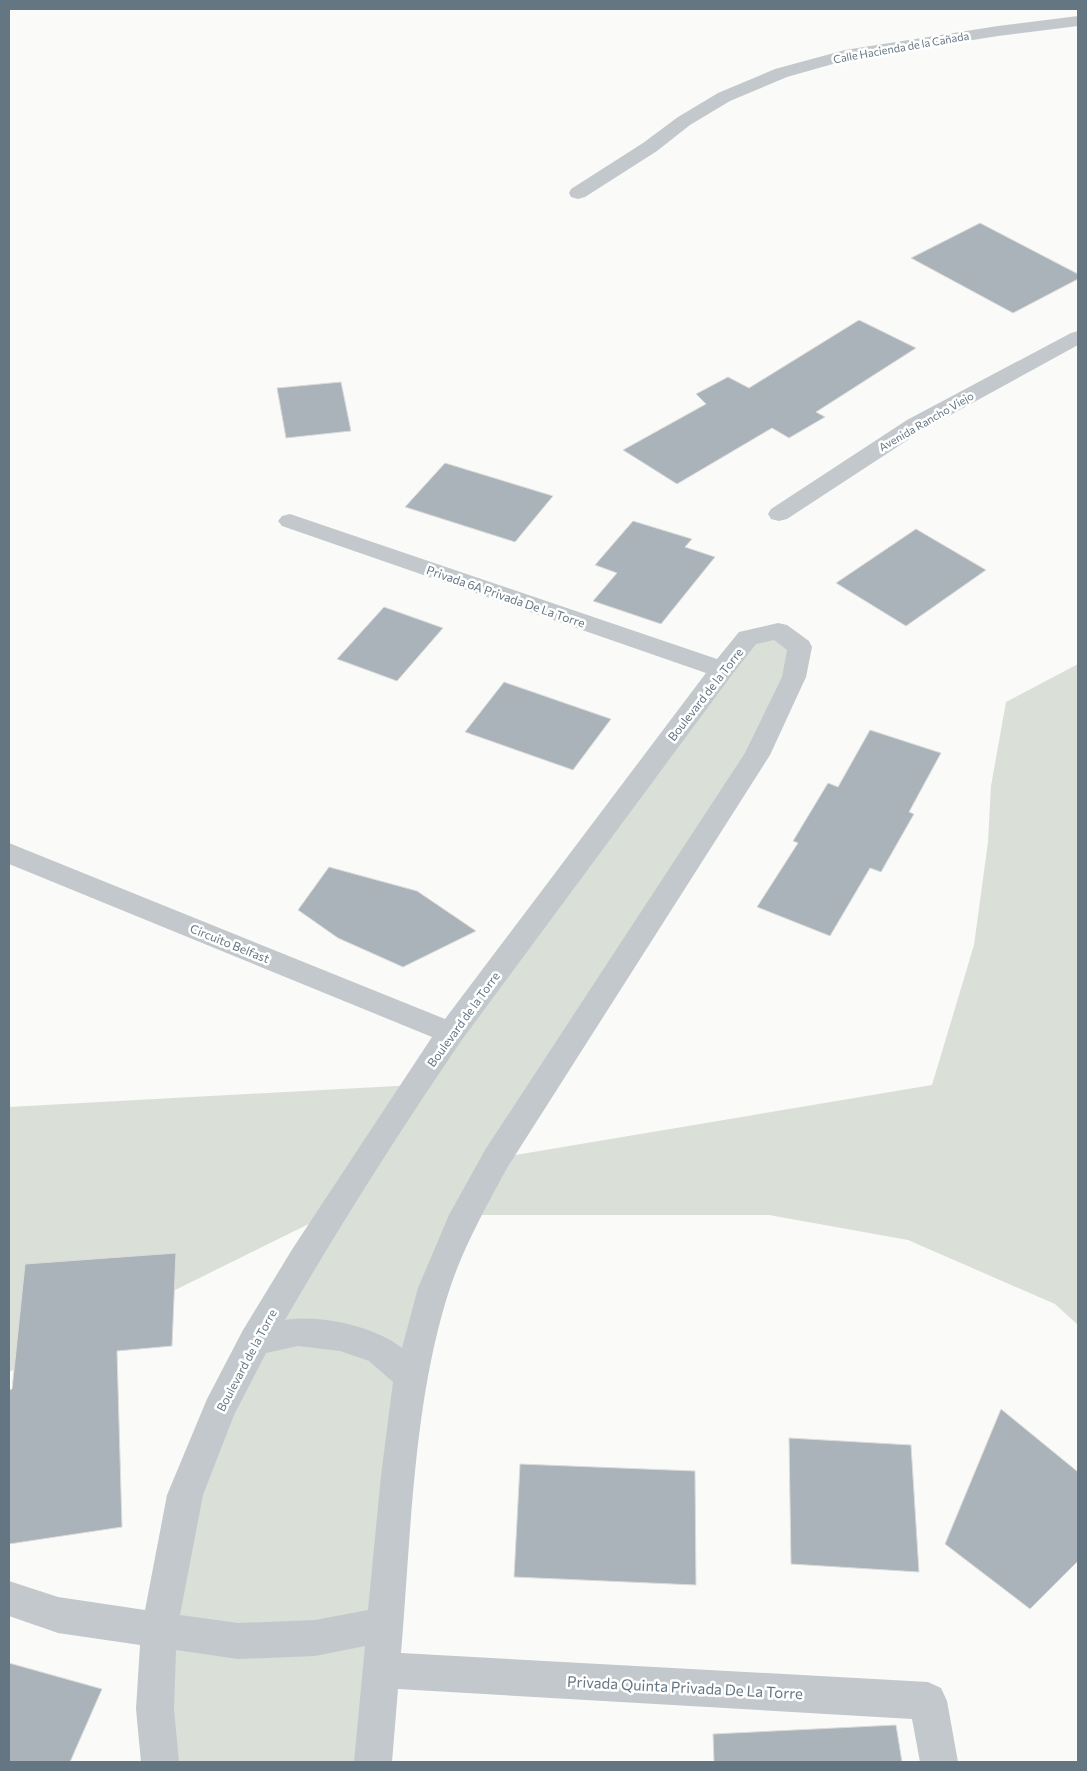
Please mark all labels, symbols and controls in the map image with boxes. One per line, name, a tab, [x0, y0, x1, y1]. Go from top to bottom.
street label: Calle Hacienda de la Cañada	[832, 29, 970, 65]
street label: Avenida Rancho Viejo	[876, 388, 976, 453]
street label: Privada 6A Privada De La Torre	[425, 562, 587, 630]
street label: Boulevard de la Torre	[664, 645, 746, 743]
street label: Circuito Belfast	[188, 921, 272, 965]
street label: Boulevard de la Torre	[424, 969, 502, 1069]
street label: Boulevard de la Torre	[213, 1306, 279, 1414]
street label: Privada Quinta Privada De La Torre	[567, 1672, 803, 1702]

